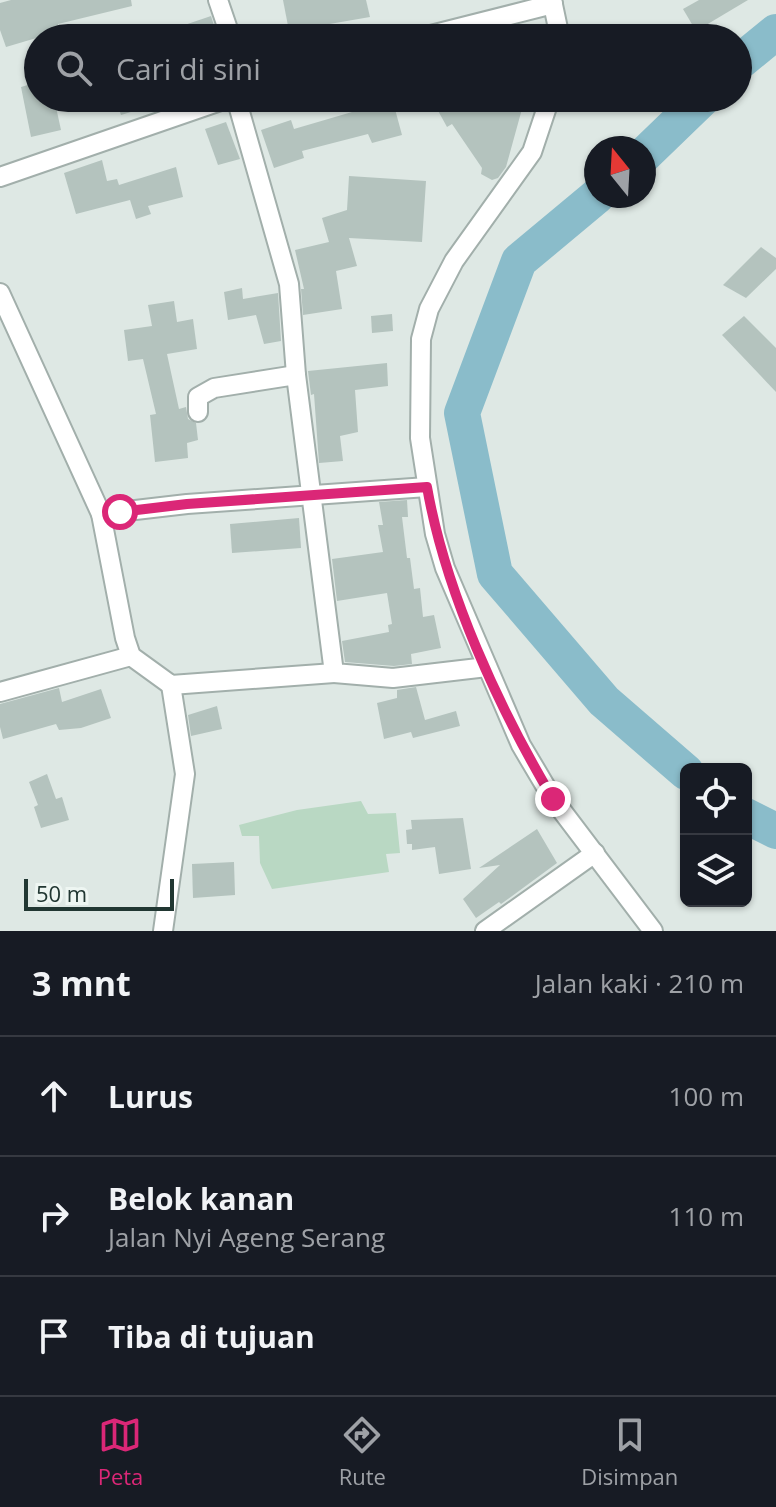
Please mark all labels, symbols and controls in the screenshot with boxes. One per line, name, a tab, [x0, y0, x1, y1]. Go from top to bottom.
search box	[24, 24, 752, 112]
icon: search	[52, 46, 96, 90]
text: Cari di sini	[116, 48, 261, 89]
north arrow	[584, 136, 656, 208]
route start	[102, 494, 138, 530]
map controls	[680, 763, 752, 907]
button: locate	[680, 763, 752, 835]
route end	[535, 781, 571, 817]
button: layers	[680, 835, 752, 907]
scale bar	[24, 875, 174, 911]
text: 50 m	[36, 878, 87, 908]
text: 3 mnt	[32, 960, 131, 1006]
text: Jalan kaki · 210 m	[535, 965, 744, 1001]
icon: ahead	[32, 1074, 76, 1118]
text: Lurus	[108, 1076, 193, 1117]
text: 100 m	[669, 1078, 744, 1114]
text: Belok kanan	[108, 1178, 294, 1219]
icon: right	[32, 1194, 76, 1238]
text: 110 m	[669, 1198, 744, 1234]
text: Jalan Nyi Ageng Serang	[108, 1219, 385, 1255]
icon: arrive	[32, 1314, 76, 1358]
text: Tiba di tujuan	[108, 1316, 315, 1357]
tab: Peta	[98, 1413, 143, 1491]
tab: Rute	[339, 1413, 386, 1491]
tab: Disimpan	[581, 1413, 678, 1491]

